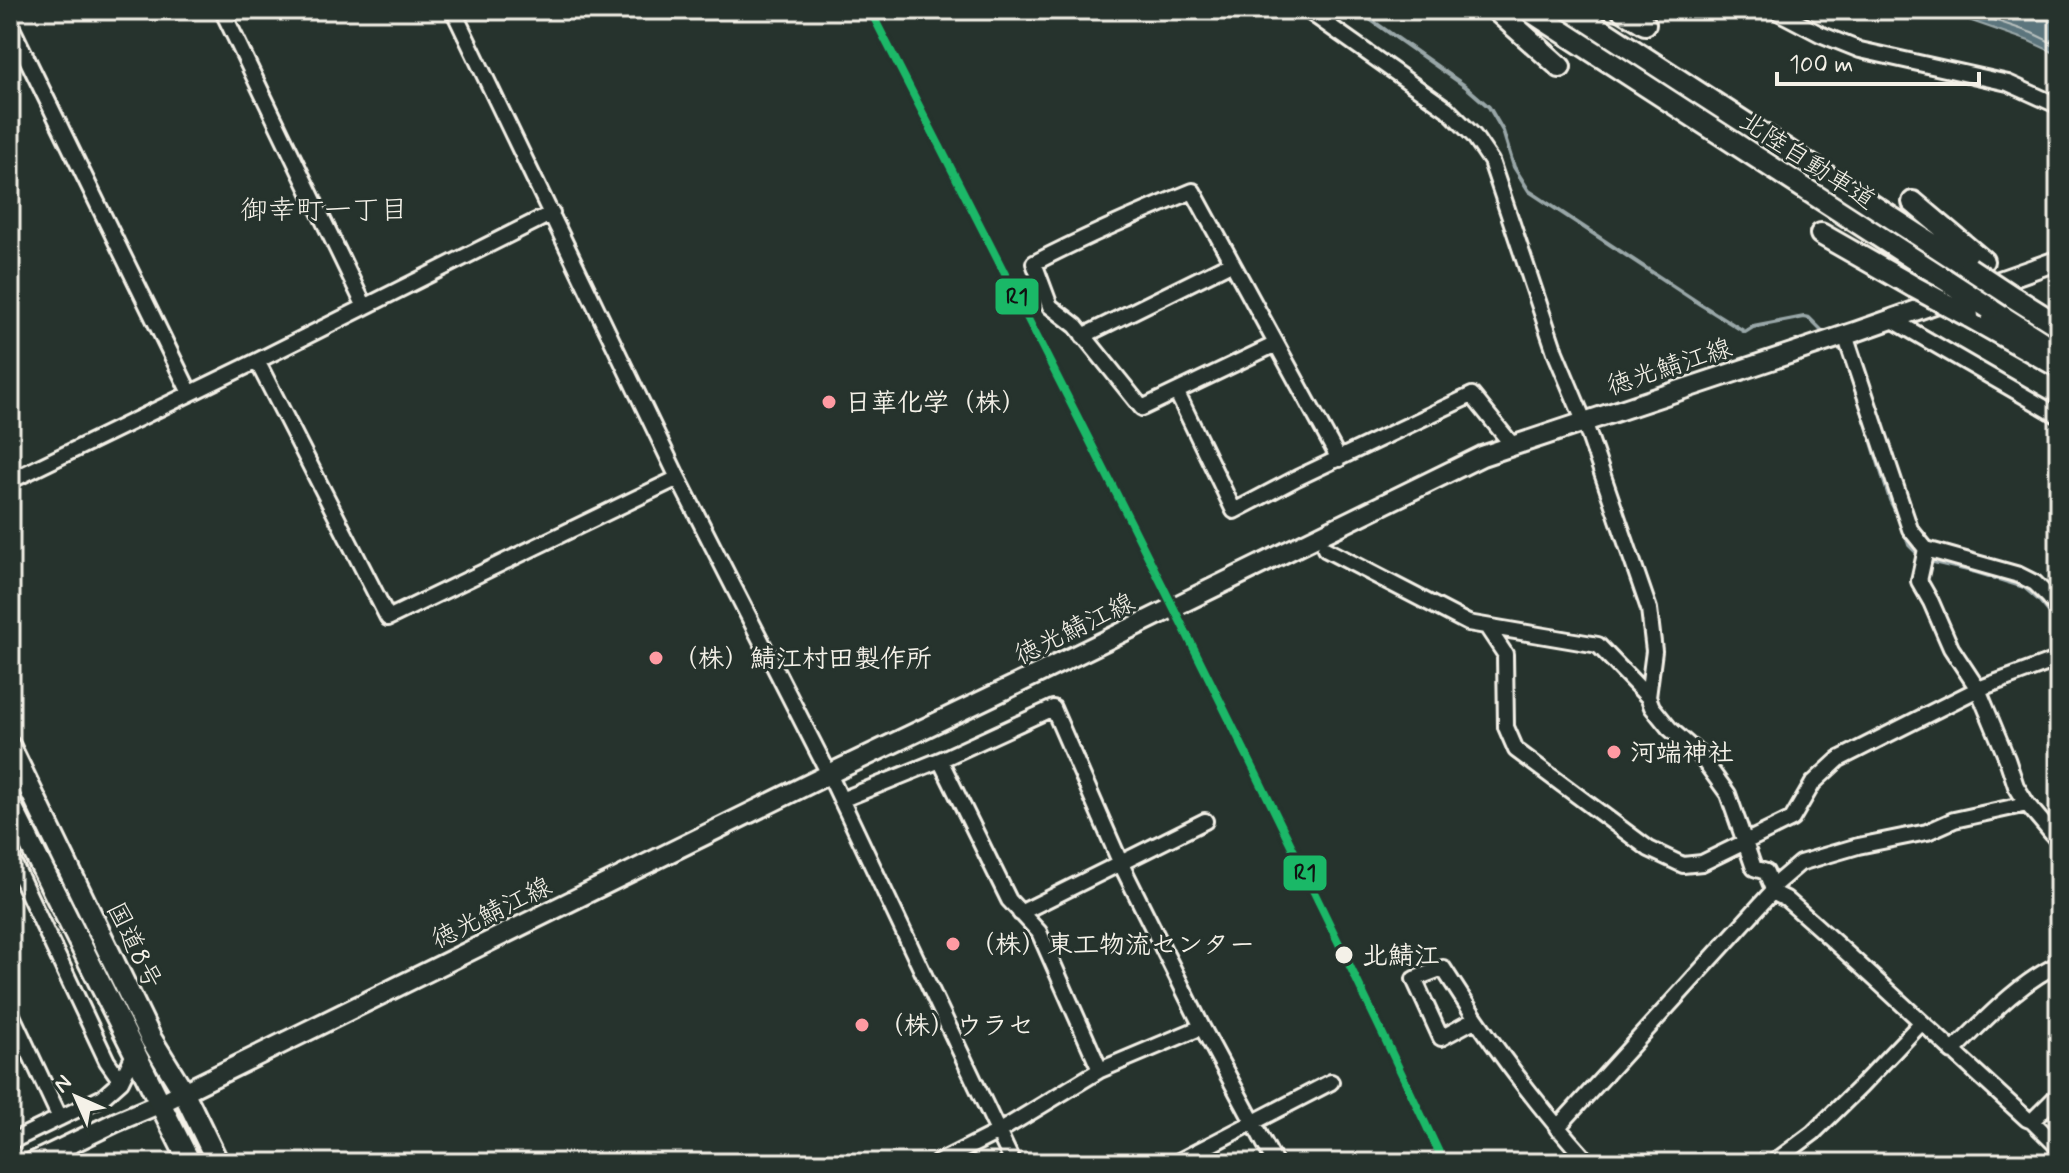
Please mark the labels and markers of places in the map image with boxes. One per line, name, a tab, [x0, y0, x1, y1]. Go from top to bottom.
place label: 日華化学（株）	[845, 387, 1027, 421]
marker: 日華化学（株）	[820, 393, 838, 411]
place label: （株）鯖江村田製作所	[672, 643, 932, 677]
marker: （株）鯖江村田製作所	[647, 649, 665, 667]
place label: 河端神社	[1630, 737, 1734, 771]
marker: 河端神社	[1605, 743, 1623, 761]
place label: （株）東工物流センター	[969, 929, 1255, 963]
marker: （株）東工物流センター	[944, 935, 962, 953]
place label: 北鯖江	[1362, 940, 1440, 974]
marker: 北鯖江	[1333, 944, 1355, 966]
place label: （株）ウラセ	[878, 1010, 1034, 1044]
marker: （株）ウラセ	[853, 1016, 871, 1034]

